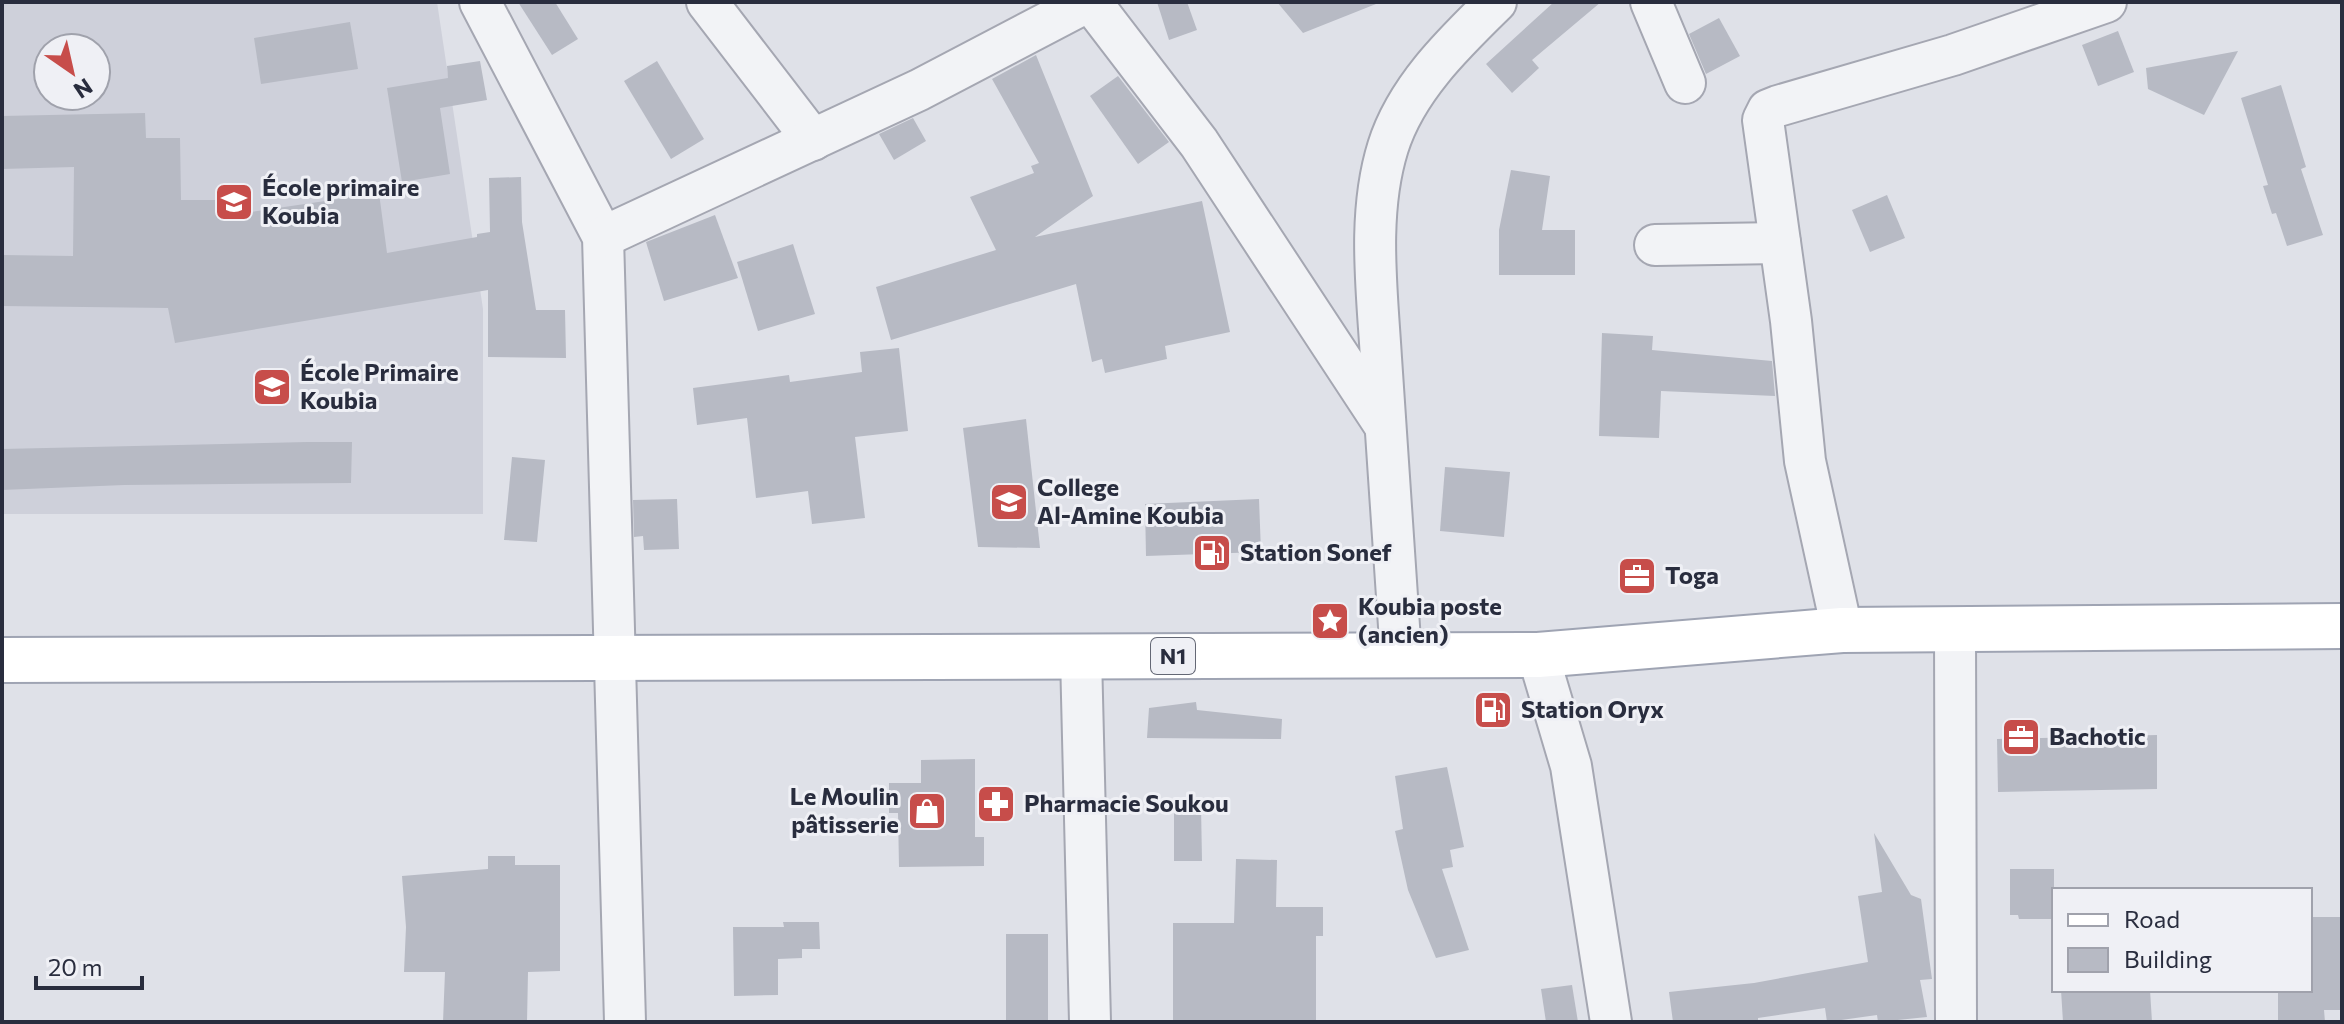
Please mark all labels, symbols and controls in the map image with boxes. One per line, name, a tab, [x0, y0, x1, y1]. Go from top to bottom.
north arrow	[32, 32, 112, 112]
text: N	[69, 73, 98, 105]
place label: École primaire Koubia	[262, 172, 419, 229]
school or university icon: École primaire Koubia	[213, 181, 255, 223]
place label: École Primaire Koubia	[300, 357, 459, 414]
school or university icon: École Primaire Koubia	[251, 366, 293, 408]
place label: College Al-Amine Koubia	[1037, 472, 1224, 529]
school or university icon: College Al-Amine Koubia	[988, 481, 1030, 523]
fuel station icon: Station Sonef	[1191, 532, 1233, 574]
place label: Station Sonef	[1240, 537, 1392, 566]
office icon: Toga	[1616, 555, 1658, 597]
place label: Toga	[1665, 560, 1719, 589]
place label: Koubia poste (ancien)	[1358, 591, 1502, 648]
place icon: Koubia poste (ancien)	[1309, 600, 1351, 642]
road number: N1	[1151, 638, 1195, 674]
fuel station icon: Station Oryx	[1472, 689, 1514, 731]
place label: Station Oryx	[1521, 694, 1664, 723]
office icon: Bachotic	[2000, 716, 2042, 758]
place label: Bachotic	[2049, 721, 2146, 750]
place label: Le Moulin pâtisserie	[790, 781, 899, 838]
pharmacy icon: Pharmacie Soukou	[975, 783, 1017, 825]
place label: Pharmacie Soukou	[1024, 788, 1229, 817]
shop icon: Le Moulin pâtisserie	[906, 790, 948, 832]
legend	[2052, 888, 2312, 992]
text: Road	[2124, 904, 2180, 933]
scale bar	[36, 940, 142, 990]
text: Building	[2124, 944, 2212, 973]
text: 20 m	[48, 952, 102, 981]

